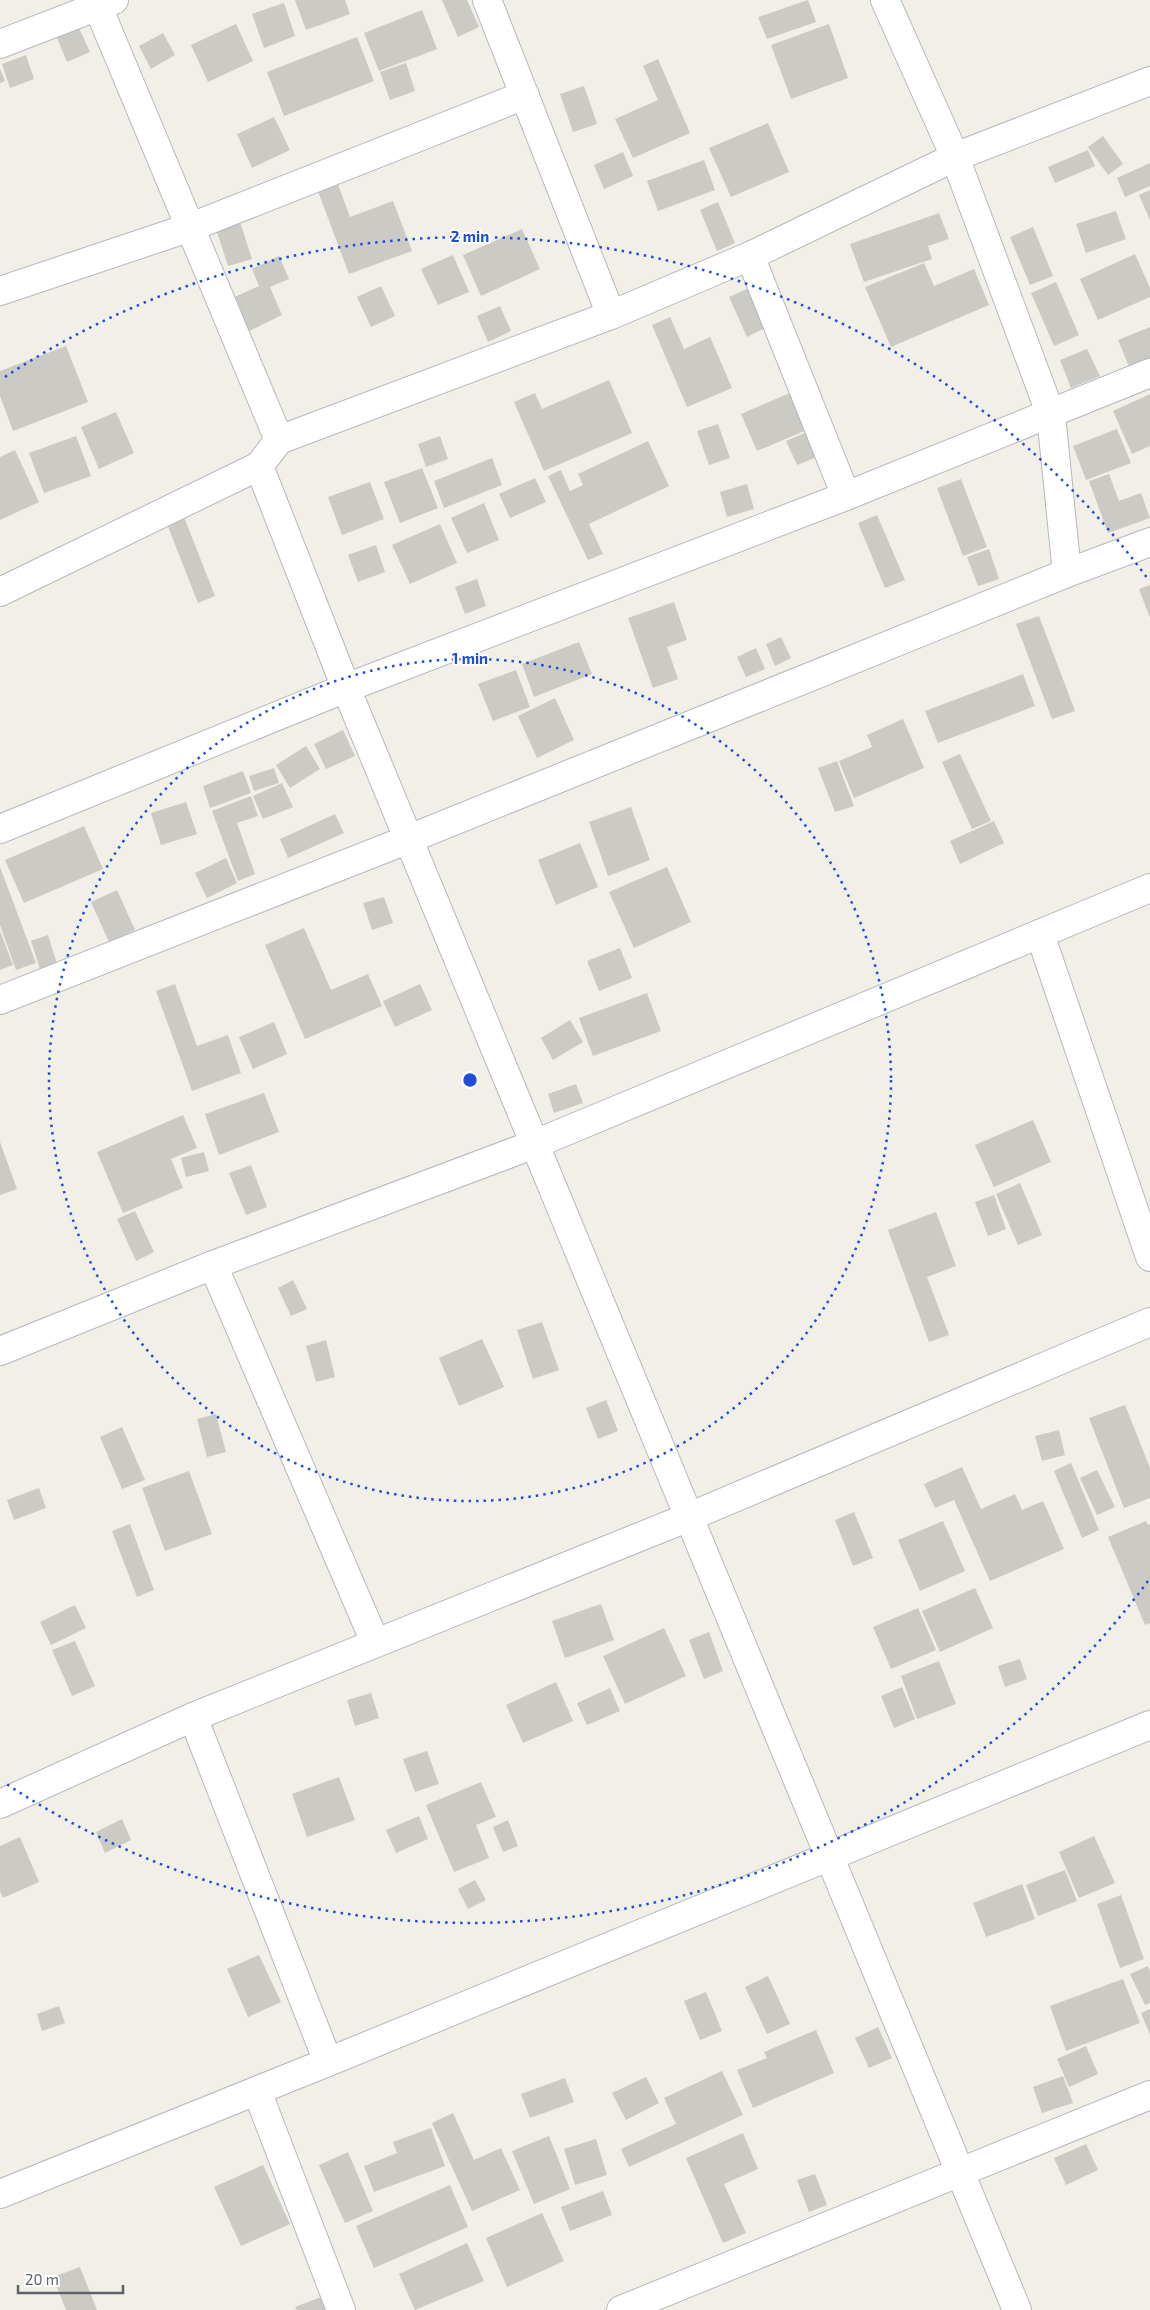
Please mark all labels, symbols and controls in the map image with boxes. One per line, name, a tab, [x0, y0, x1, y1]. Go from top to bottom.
text: 2 min	[451, 227, 489, 245]
text: 1 min	[452, 649, 488, 667]
centre of rings	[461, 1071, 479, 1089]
scale bar	[18, 2262, 122, 2294]
text: 20 m	[25, 2270, 59, 2288]

